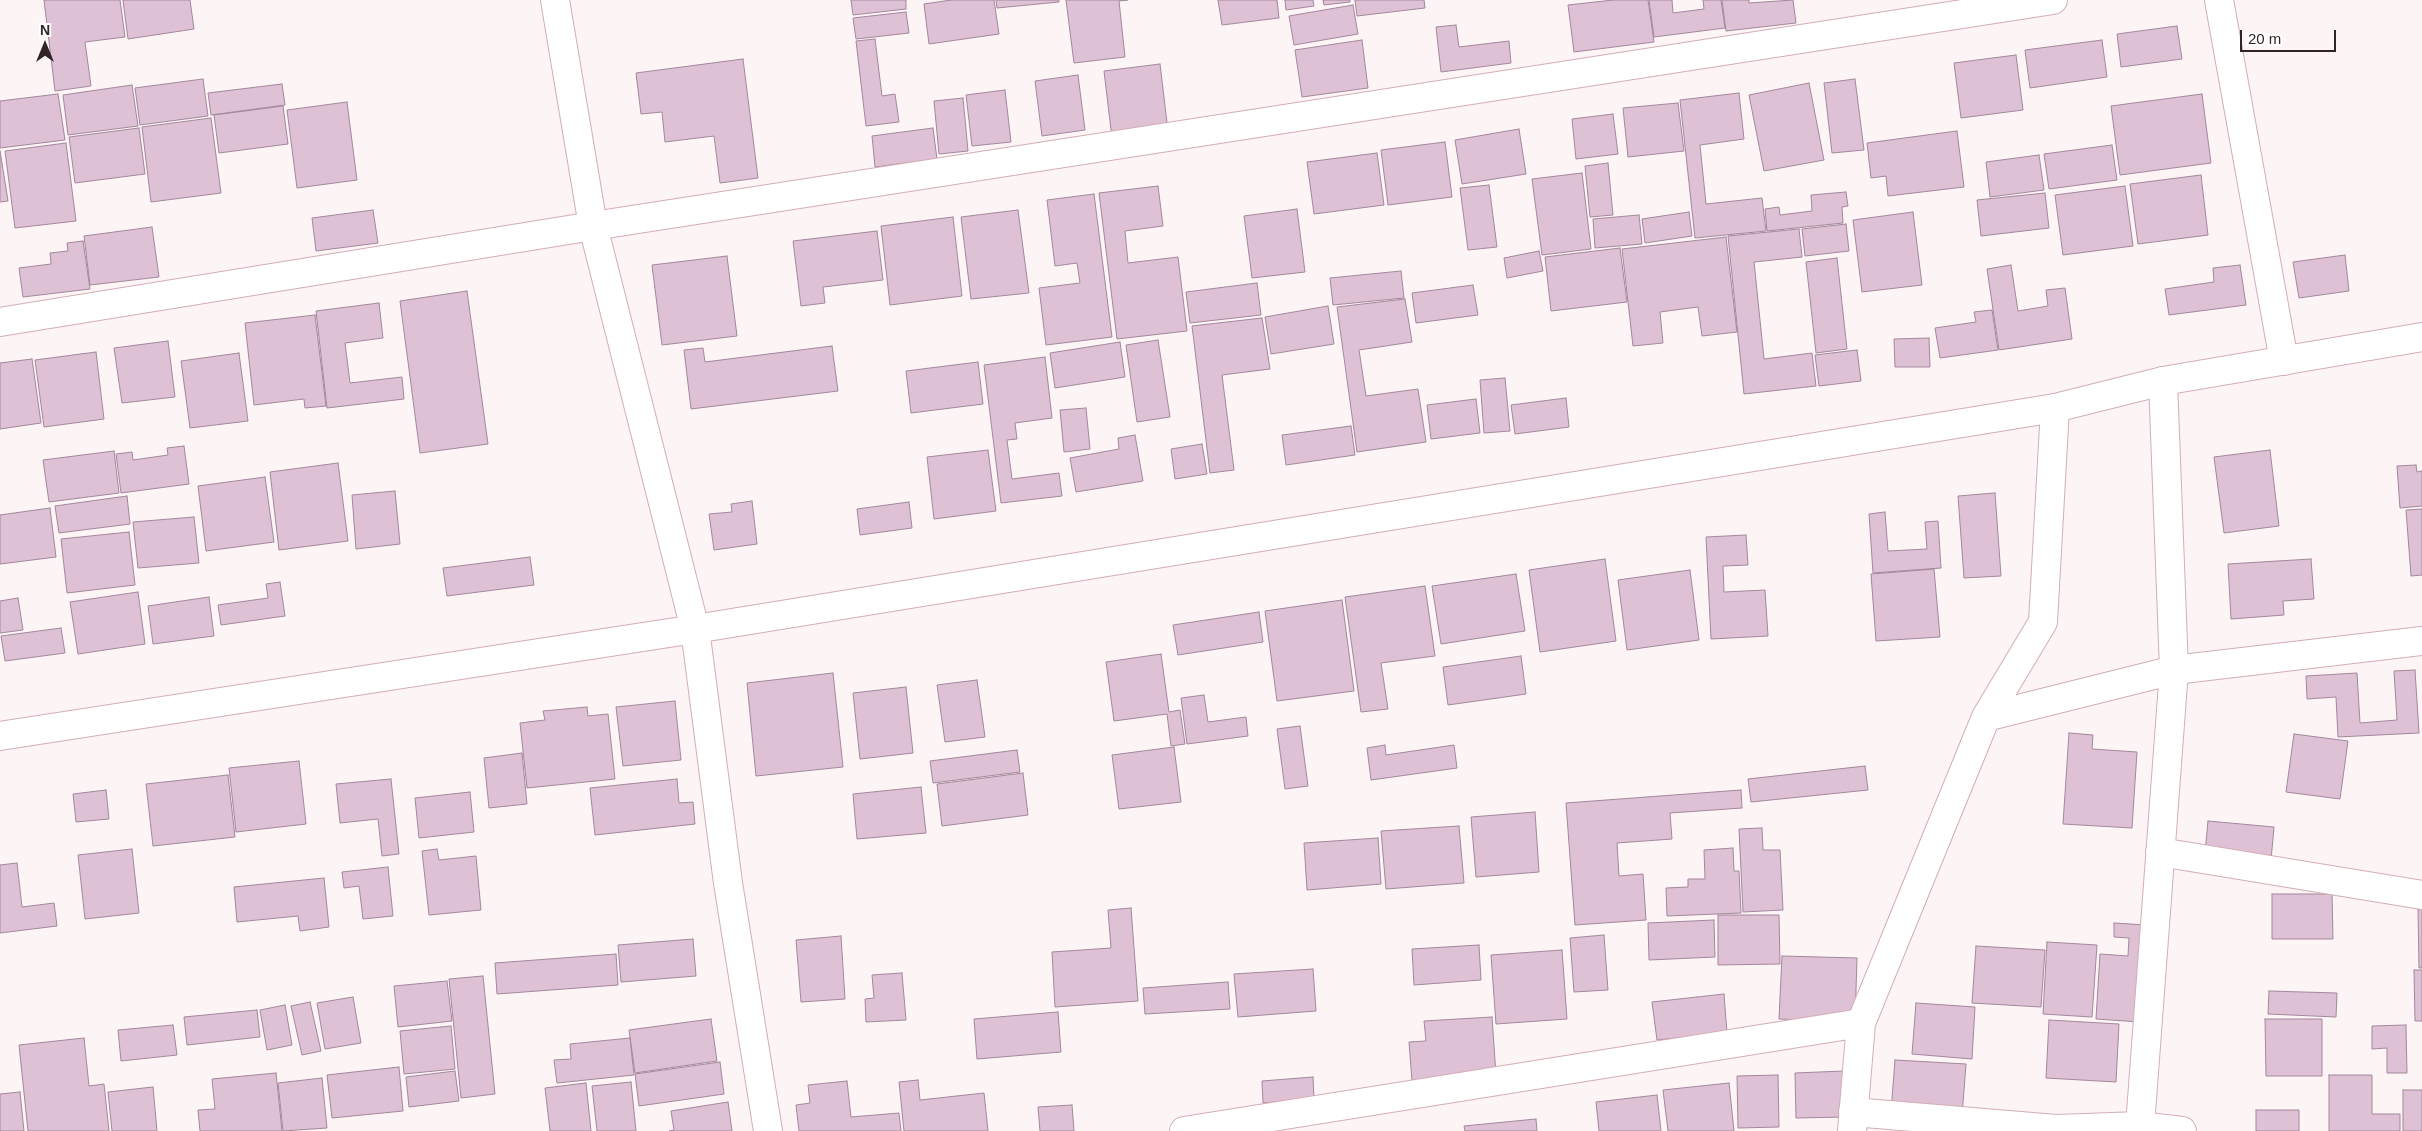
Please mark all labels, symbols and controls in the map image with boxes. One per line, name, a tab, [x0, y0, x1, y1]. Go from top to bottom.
north arrow	[20, 20, 70, 70]
scale bar	[2242, 20, 2338, 52]
text: N	[40, 22, 50, 38]
text: 20 m	[2248, 30, 2281, 47]

